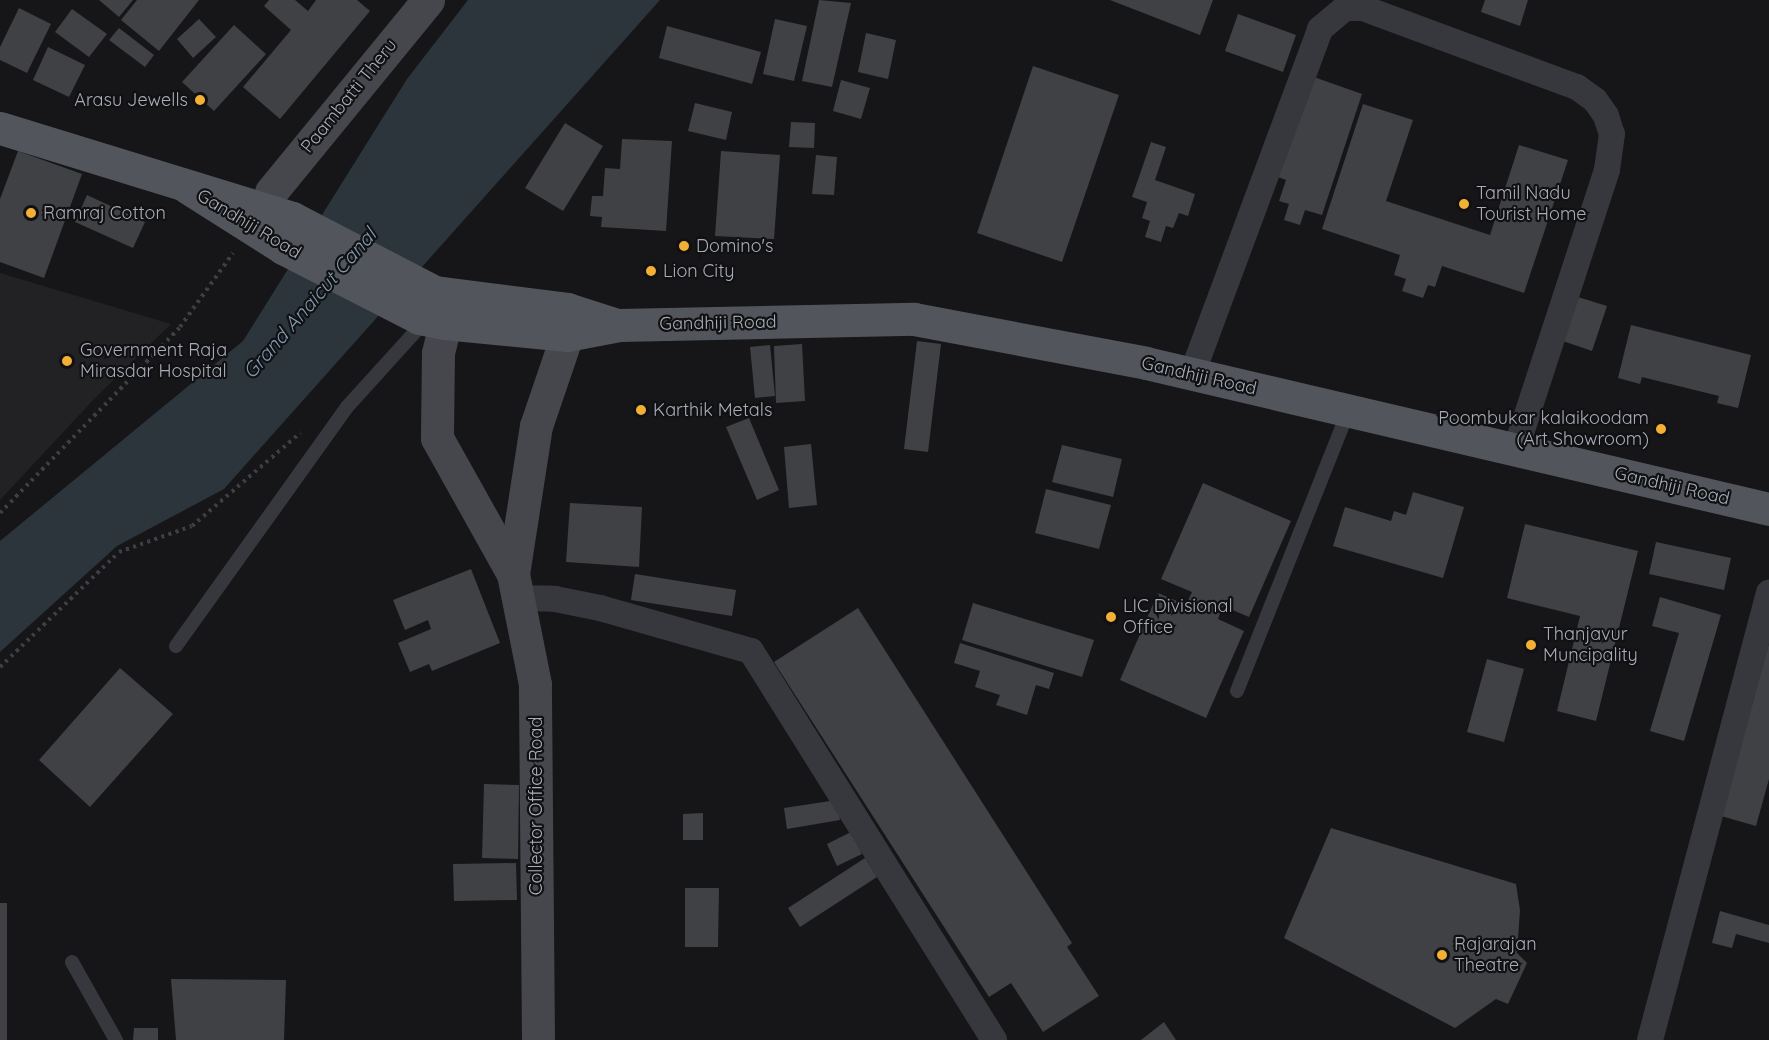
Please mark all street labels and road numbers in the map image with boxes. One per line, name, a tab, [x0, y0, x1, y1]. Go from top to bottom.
street label: Paambatti Theru	[296, 35, 402, 157]
street label: Gandhiji Road	[193, 185, 305, 263]
street label: Gandhiji Road	[659, 311, 777, 335]
street label: Gandhiji Road	[1139, 352, 1259, 400]
street label: Gandhiji Road	[1612, 462, 1732, 510]
street label: Collector Office Road	[525, 717, 547, 895]

